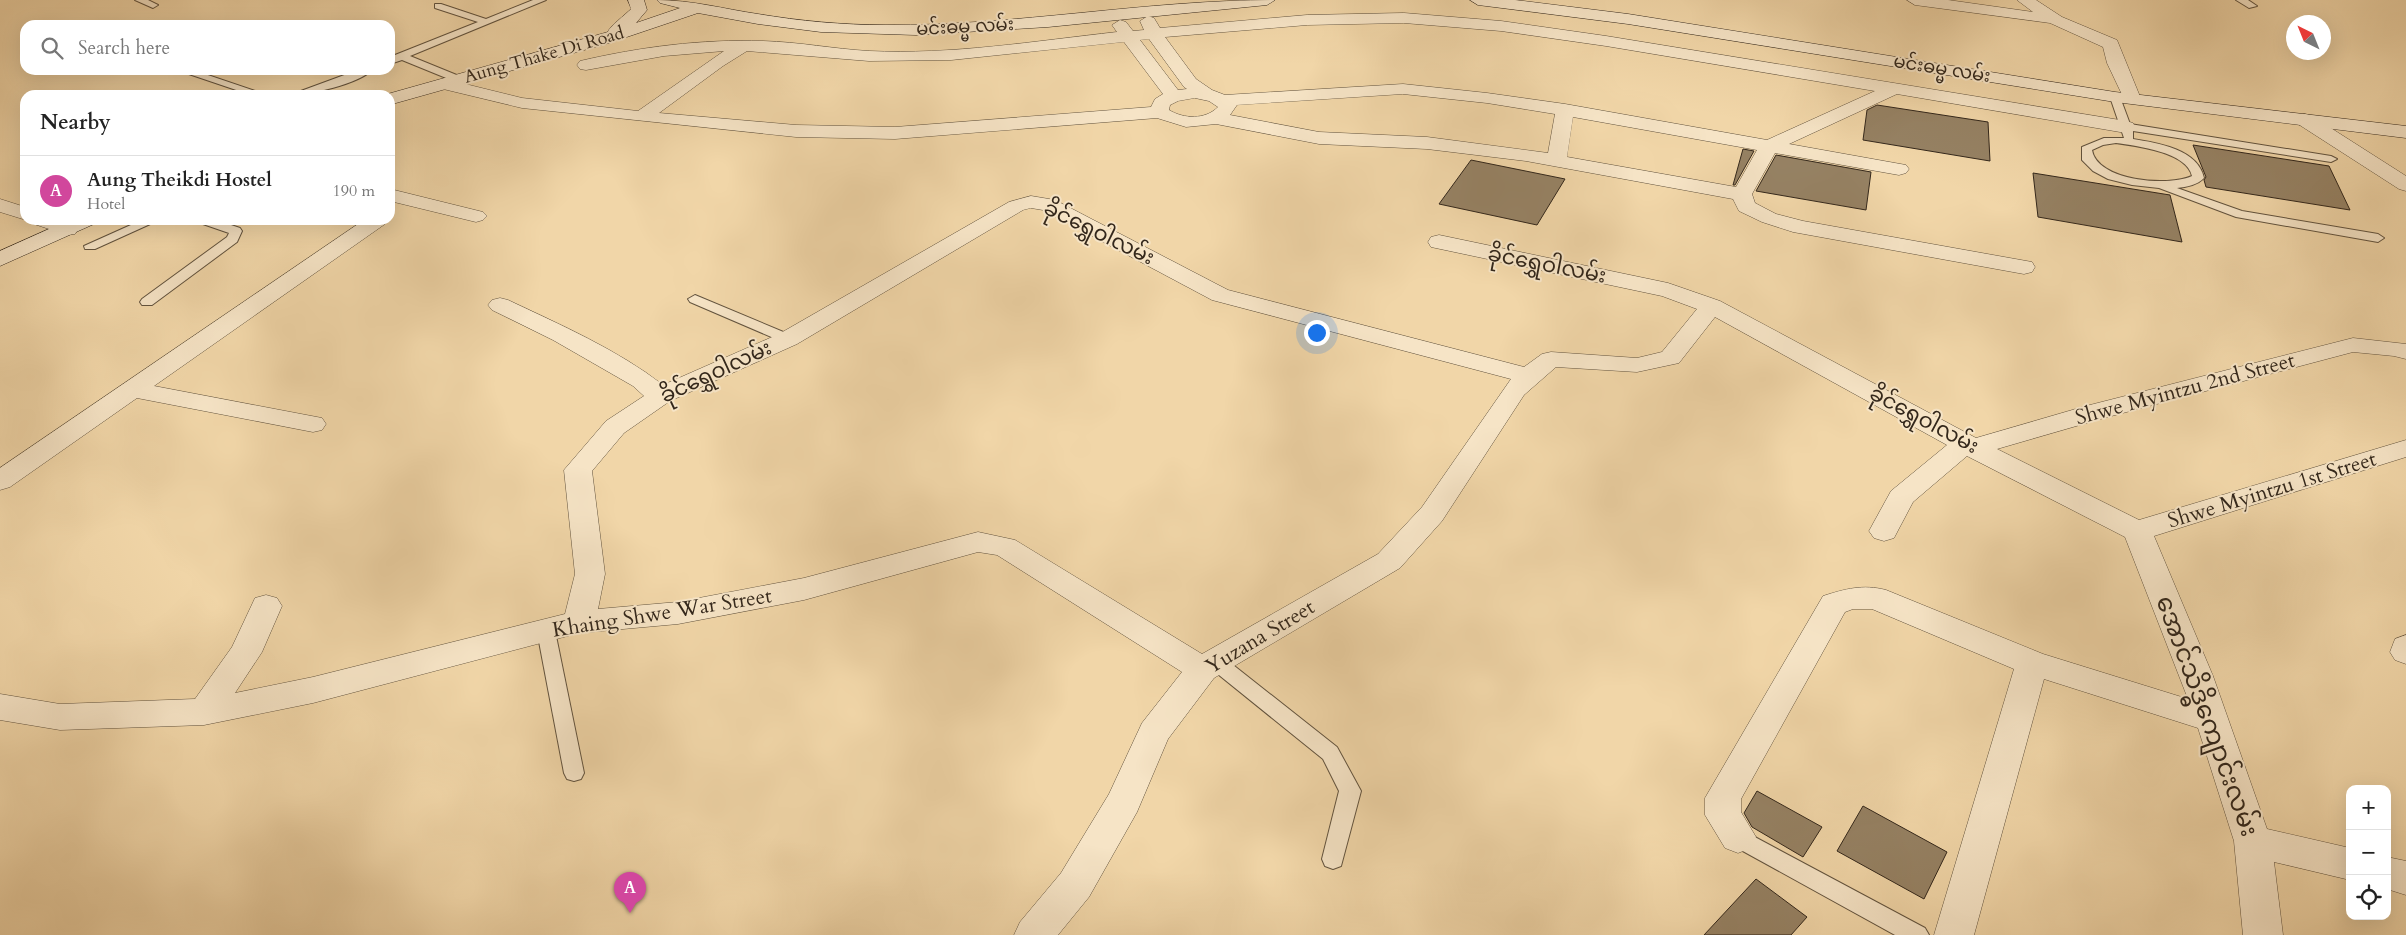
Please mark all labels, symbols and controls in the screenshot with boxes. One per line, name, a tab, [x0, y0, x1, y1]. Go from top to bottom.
street label: မင်းဓမ္မ လမ်း	[915, 11, 1015, 44]
north arrow	[2286, 15, 2331, 60]
search box	[20, 20, 395, 75]
street label: Aung Thake Di Road	[461, 20, 627, 90]
icon: search	[38, 34, 66, 62]
text: Search here	[78, 35, 170, 61]
street label: မင်းဓမ္မ လမ်း	[1891, 48, 1992, 91]
text: Nearby	[40, 108, 111, 137]
text: Aung Theikdi Hostel	[87, 167, 272, 193]
text: A	[50, 180, 62, 202]
text: 190 m	[333, 180, 375, 202]
street label: ခိုင်ရွှေဝါလမ်း	[1038, 192, 1160, 274]
text: Hotel	[87, 193, 125, 215]
street label: ခိုင်ရွှေဝါလမ်း	[1485, 237, 1609, 293]
your location	[1304, 320, 1330, 346]
street label: ခိုင်ရွှေဝါလမ်း	[655, 332, 777, 412]
street label: Shwe Myintzu 2nd Street	[2072, 346, 2298, 432]
street label: ခိုင်ရွှေဝါလမ်း	[1863, 377, 1985, 463]
street label: Shwe Myintzu 1st Street	[2164, 444, 2380, 536]
street label: Khaing Shwe War Street	[550, 581, 774, 645]
street label: အောင်သိဒ္ဓိကျောင်းလမ်း	[2144, 591, 2267, 842]
street label: Yuzana Street	[1200, 593, 1320, 681]
map controls	[2346, 785, 2391, 920]
button: +	[2346, 785, 2391, 830]
button: −	[2346, 830, 2391, 875]
pin: A	[614, 872, 646, 913]
button: locate	[2346, 875, 2391, 920]

